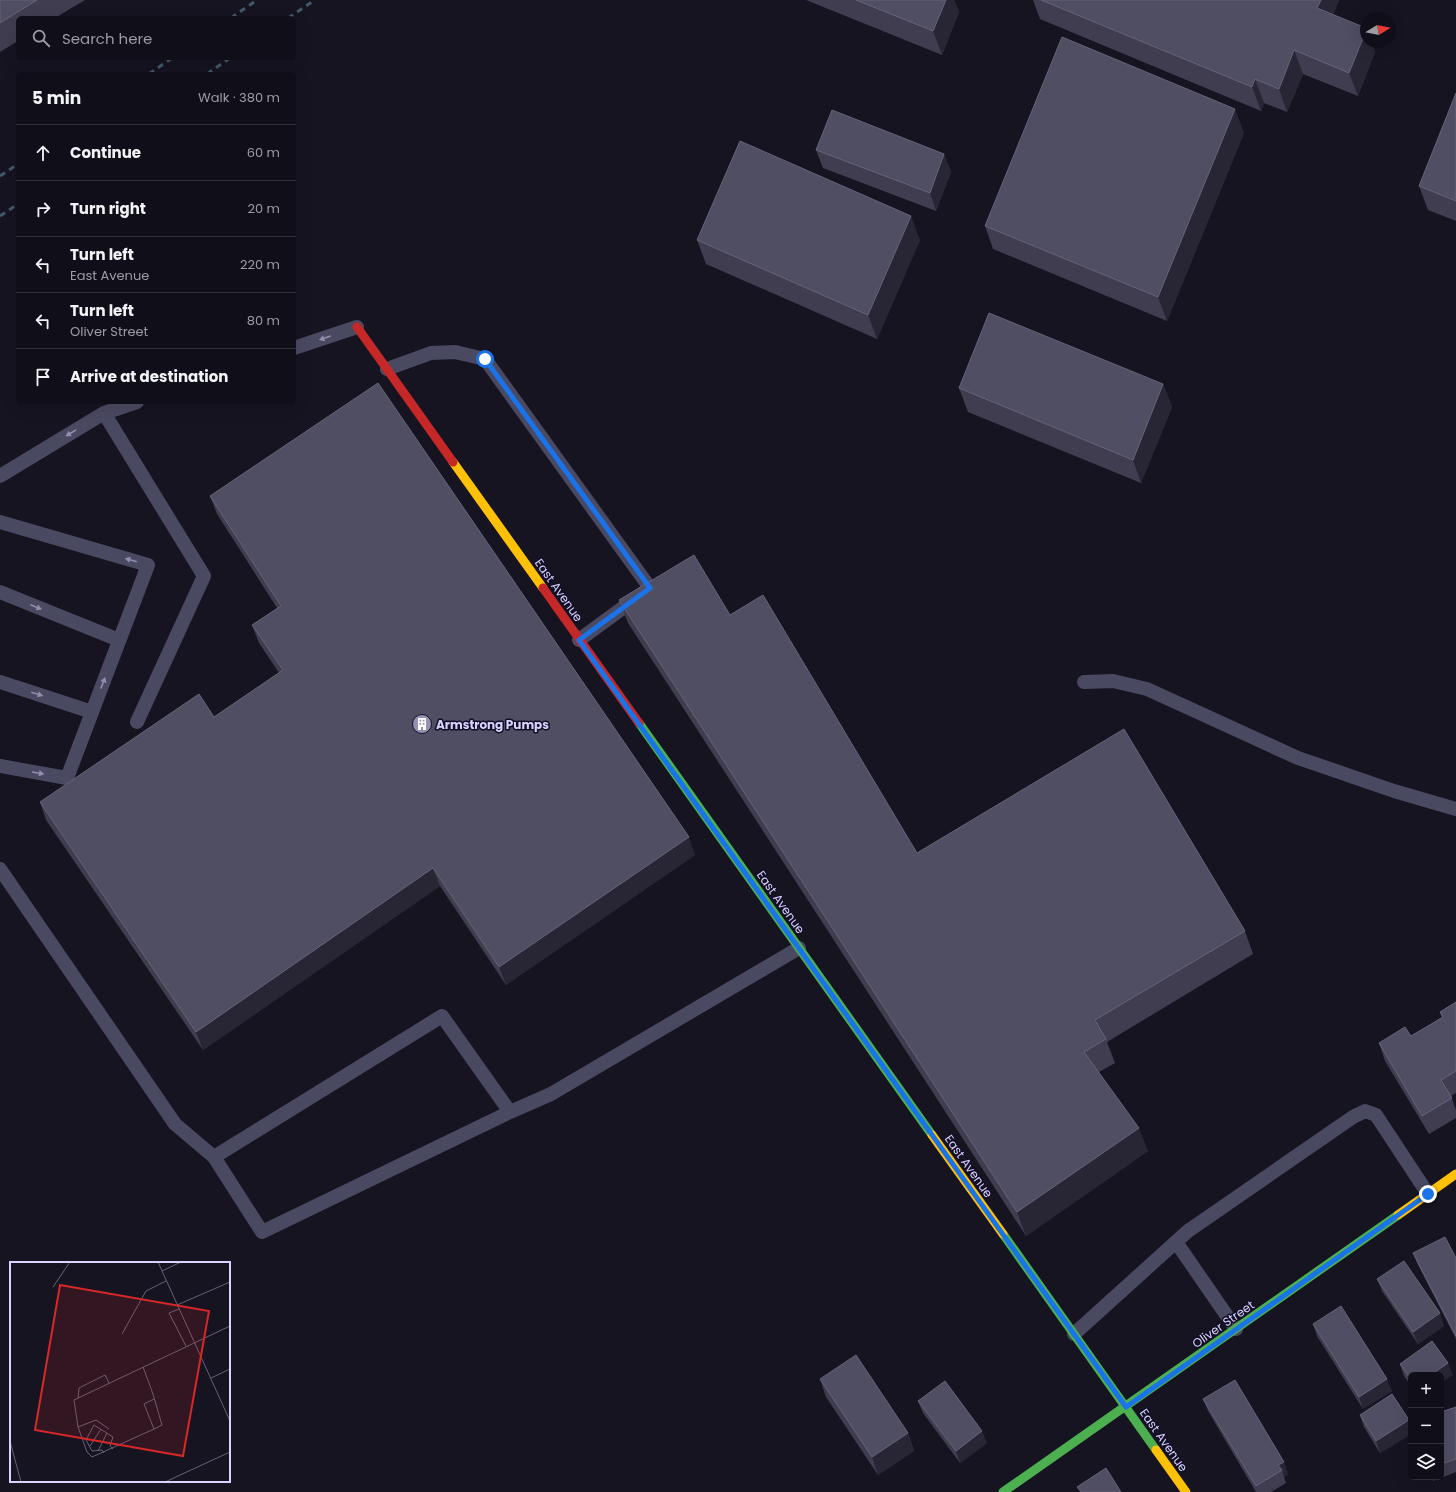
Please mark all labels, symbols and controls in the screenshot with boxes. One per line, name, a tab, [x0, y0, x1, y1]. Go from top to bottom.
north arrow	[1360, 12, 1396, 48]
search box	[16, 16, 296, 60]
icon: search	[30, 27, 52, 49]
text: Search here	[62, 28, 152, 49]
text: 5 min	[32, 86, 81, 110]
text: Walk · 380 m	[198, 88, 280, 107]
icon: ahead	[32, 142, 54, 164]
text: Continue	[70, 142, 141, 163]
text: 60 m	[247, 143, 280, 162]
icon: right	[32, 198, 54, 220]
text: Turn right	[70, 198, 146, 219]
text: 20 m	[247, 199, 280, 218]
text: Turn left	[70, 244, 134, 265]
icon: left	[32, 254, 54, 276]
text: 220 m	[240, 255, 280, 274]
text: East Avenue	[70, 266, 149, 285]
text: Turn left	[70, 300, 134, 321]
icon: left	[32, 310, 54, 332]
text: 80 m	[247, 311, 280, 330]
text: Oliver Street	[70, 322, 148, 341]
one-way arrow	[319, 335, 331, 341]
route start	[476, 350, 494, 368]
icon: arrive	[32, 366, 54, 388]
text: Arrive at destination	[70, 366, 228, 387]
one-way arrow	[65, 430, 77, 437]
street label: East Avenue	[531, 555, 587, 625]
one-way arrow	[125, 557, 137, 563]
one-way arrow	[31, 604, 43, 610]
one-way arrow	[100, 677, 106, 689]
one-way arrow	[31, 691, 43, 697]
building icon: Armstrong Pumps	[411, 713, 433, 735]
place label: Armstrong Pumps	[436, 716, 549, 733]
one-way arrow	[32, 770, 45, 776]
street label: East Avenue	[753, 867, 809, 937]
street label: East Avenue	[941, 1131, 997, 1201]
route end	[1419, 1185, 1437, 1203]
inset map	[10, 1262, 230, 1482]
street label: Oliver Street	[1189, 1296, 1257, 1352]
map controls	[1408, 1372, 1444, 1480]
button: +	[1408, 1372, 1444, 1408]
street label: East Avenue	[1136, 1405, 1192, 1475]
button: −	[1408, 1408, 1444, 1444]
button: layers	[1408, 1444, 1444, 1480]

